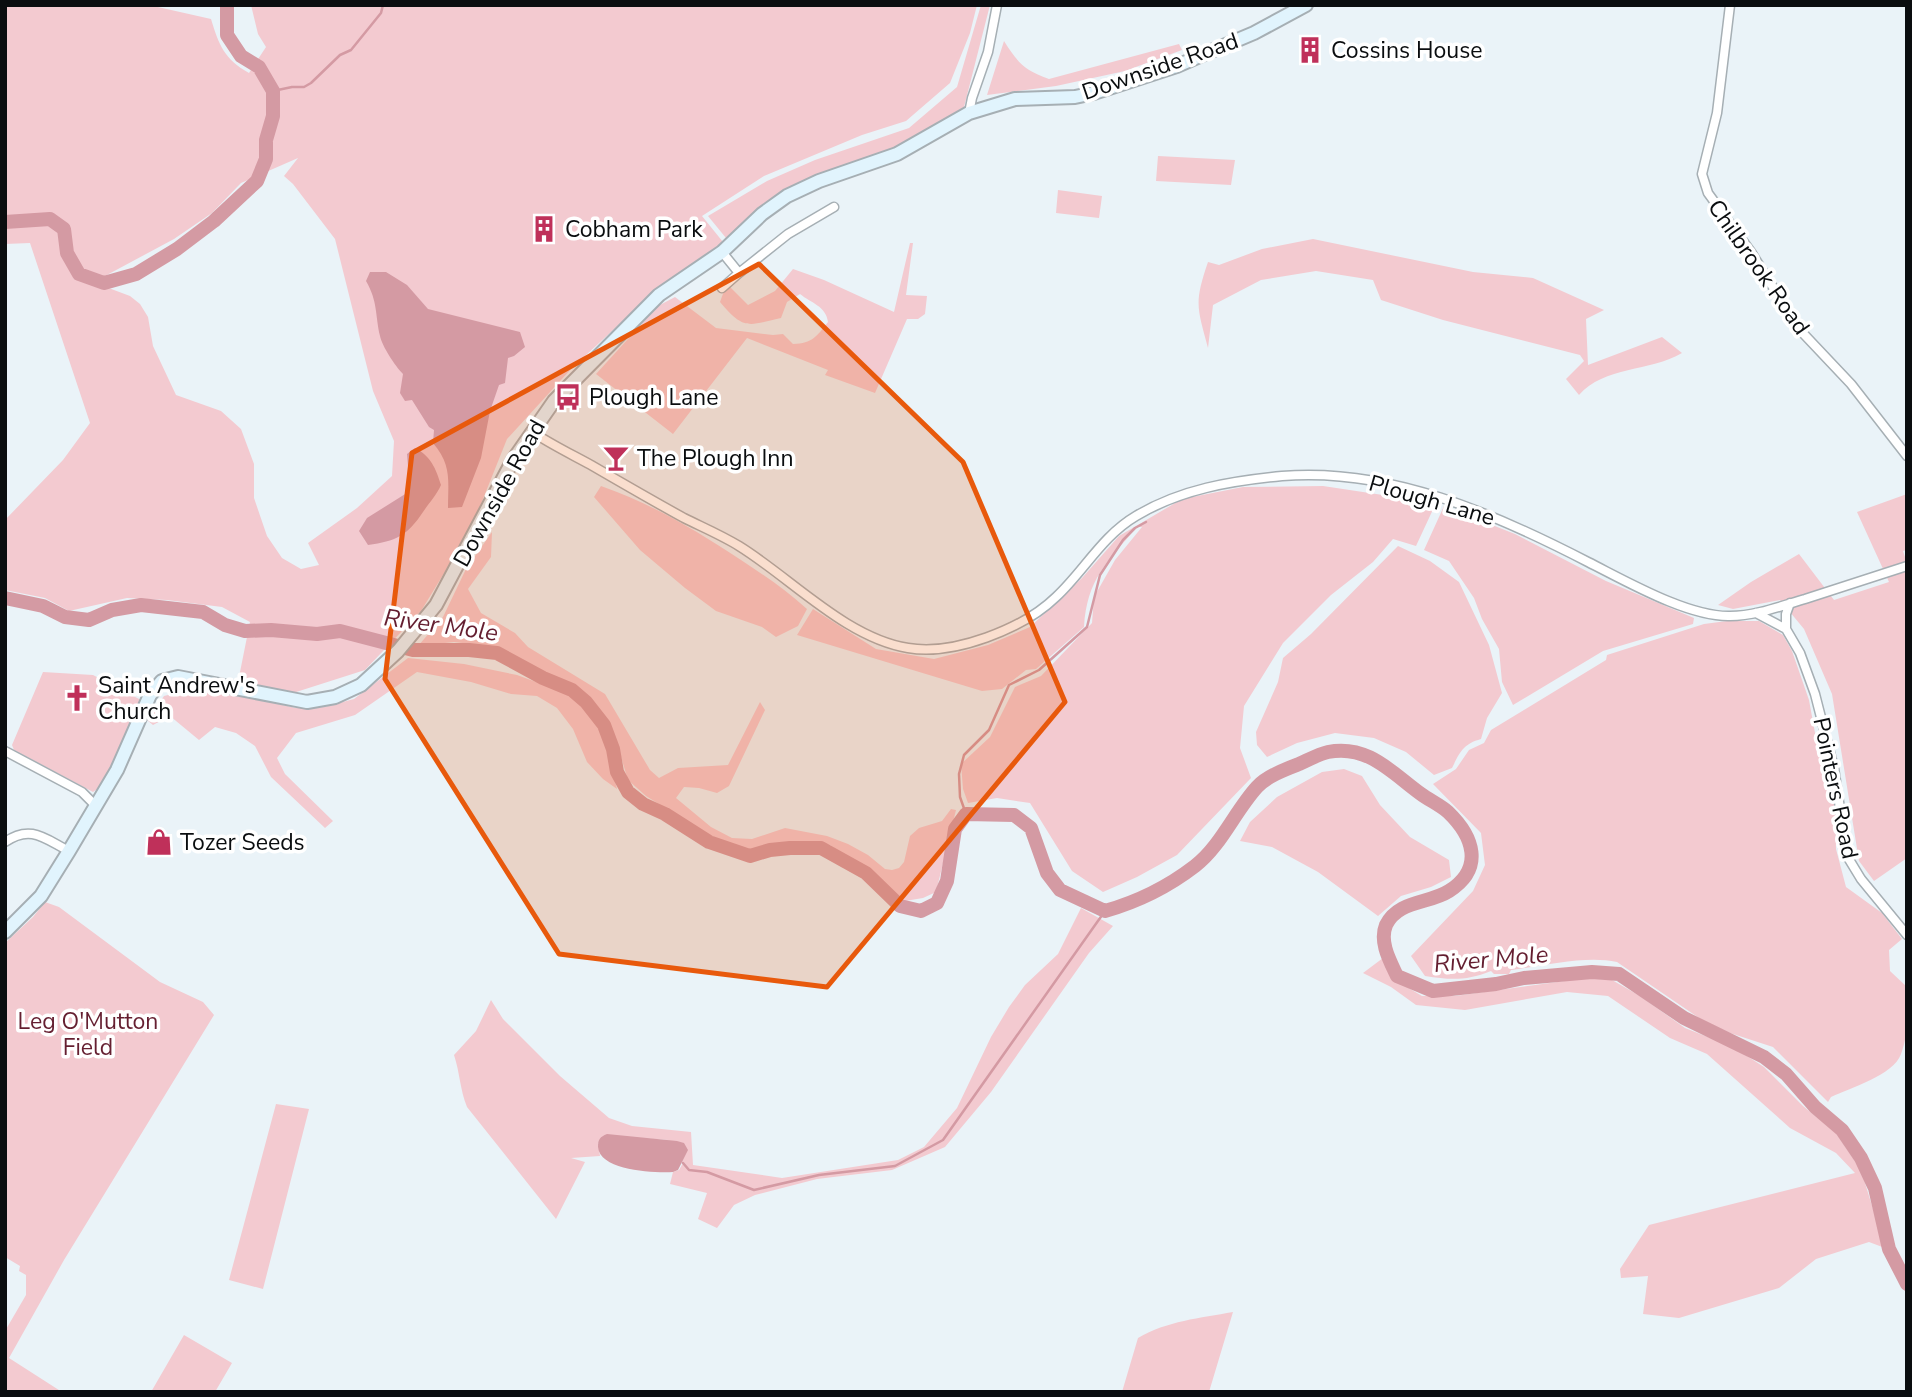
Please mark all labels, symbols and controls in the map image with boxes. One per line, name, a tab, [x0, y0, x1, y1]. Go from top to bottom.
street label: Downside Road	[1078, 25, 1243, 108]
building icon: Cossins House	[1295, 35, 1325, 65]
place label: Cossins House	[1331, 35, 1482, 66]
street label: Chilbrook Road	[1700, 193, 1817, 341]
building icon: Cobham Park	[529, 214, 559, 244]
place label: Cobham Park	[565, 214, 703, 245]
bus stop icon: Plough Lane	[553, 382, 583, 412]
place label: Plough Lane	[589, 382, 718, 413]
street label: Downside Road	[446, 414, 553, 572]
bar icon: The Plough Inn	[601, 443, 631, 473]
place label: The Plough Inn	[637, 443, 793, 474]
street label: Plough Lane	[1365, 468, 1498, 533]
water label: River Mole	[382, 601, 500, 649]
place label: Saint Andrew's Church	[98, 670, 256, 727]
church icon: Saint Andrew's Church	[62, 683, 92, 713]
street label: Pointers Road	[1805, 714, 1866, 862]
shop icon: Tozer Seeds	[144, 827, 174, 857]
place label: Tozer Seeds	[180, 827, 305, 858]
water label: River Mole	[1432, 938, 1550, 980]
park label: Leg O'Mutton Field	[18, 1006, 158, 1063]

